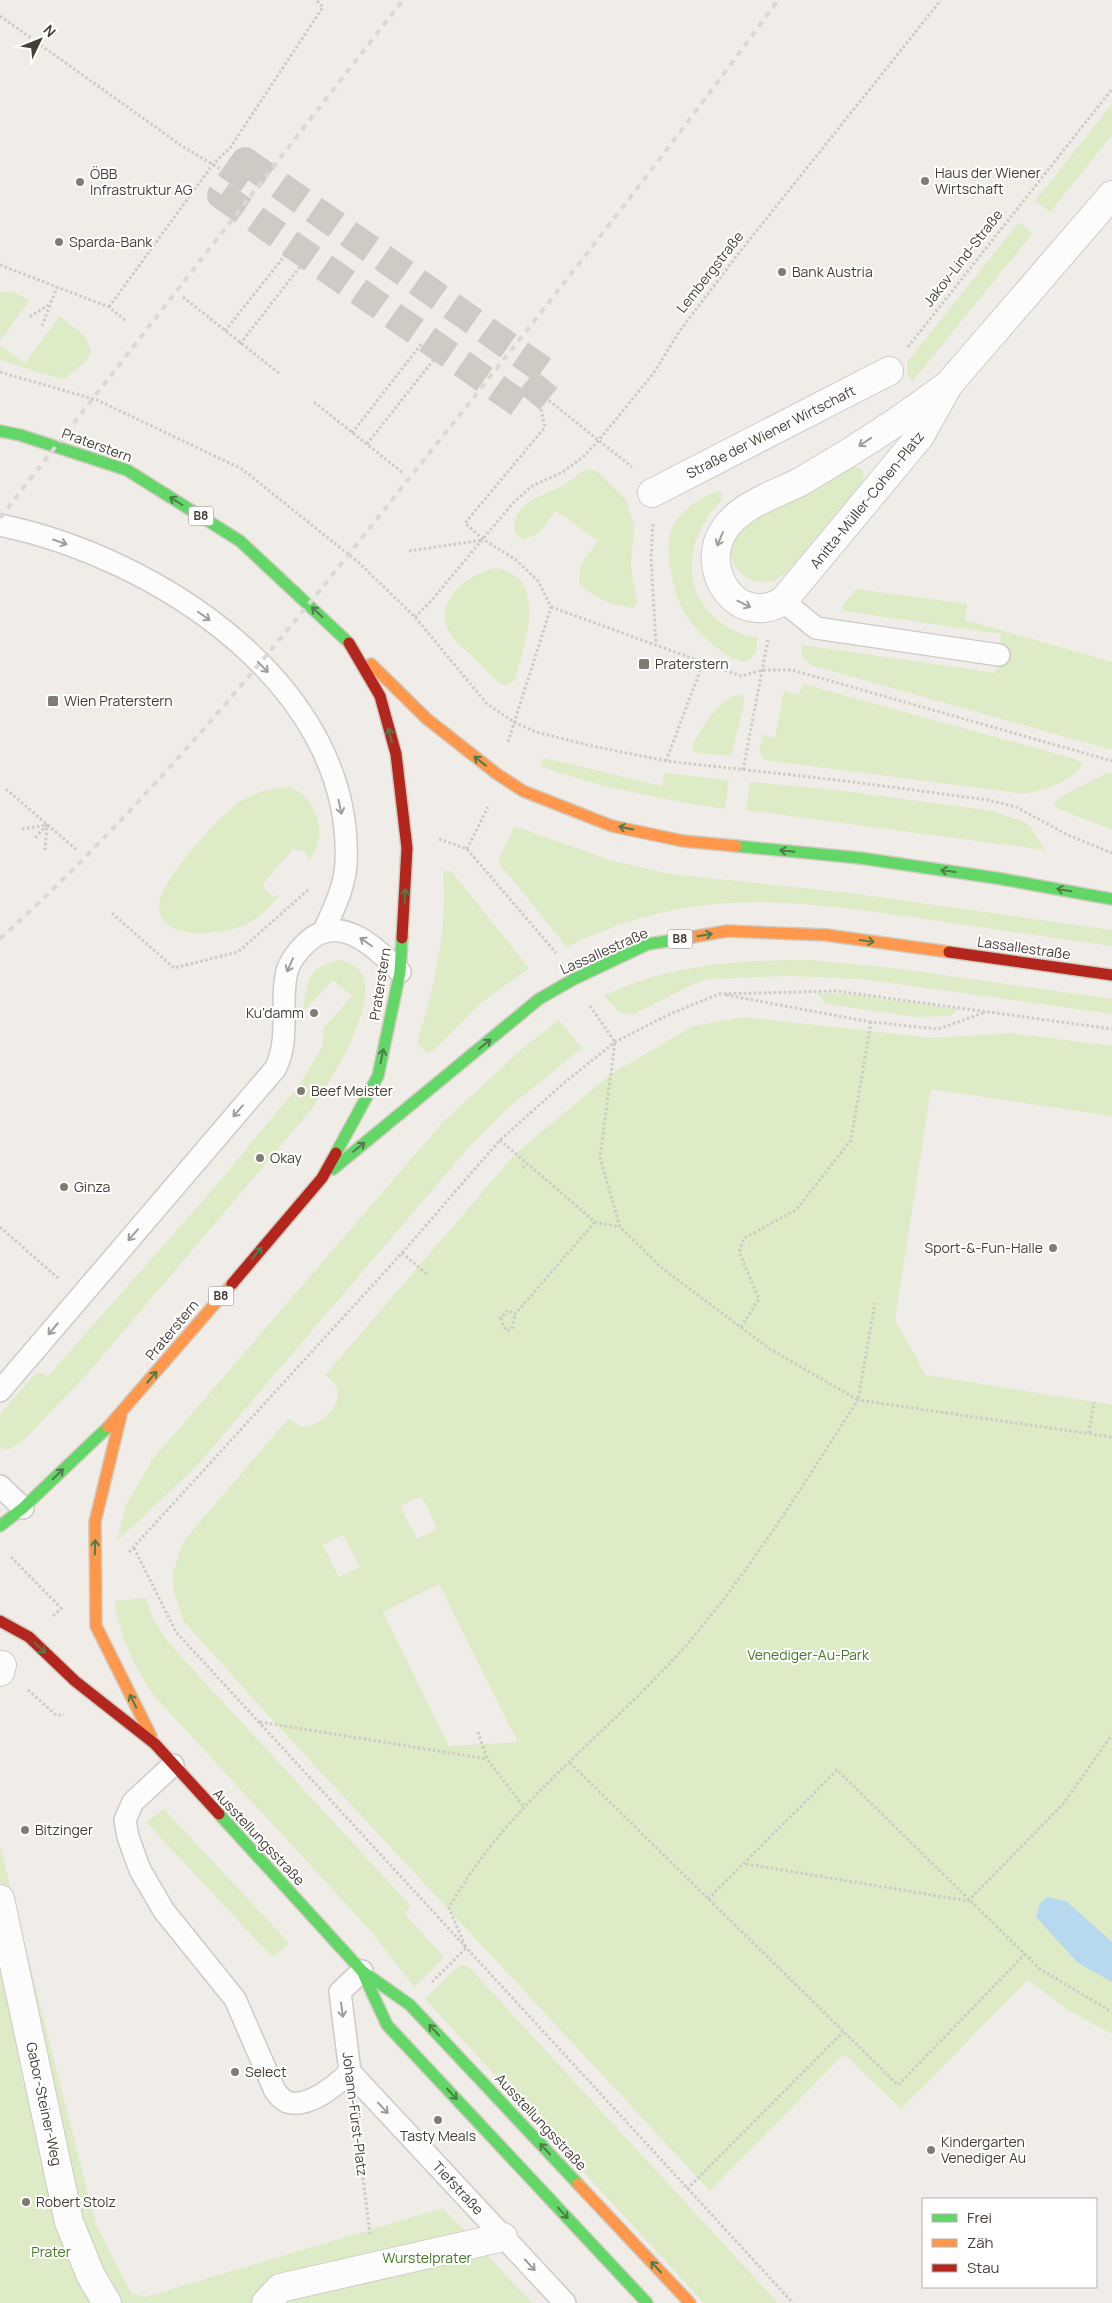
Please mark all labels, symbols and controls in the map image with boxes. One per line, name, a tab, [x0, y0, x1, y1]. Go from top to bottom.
north arrow	[15, 15, 65, 65]
text: N	[39, 21, 60, 41]
place label: Haus der Wiener Wirtschaft	[935, 163, 1041, 198]
place label: ÖBB Infrastruktur AG	[90, 164, 193, 199]
marker: Haus der Wiener Wirtschaft	[919, 175, 931, 187]
marker: ÖBB Infrastruktur AG	[74, 176, 86, 188]
street label: Jakov-Lind-Straße	[919, 205, 1007, 310]
street label: Lembergstraße	[672, 227, 747, 316]
place label: Sparda-Bank	[69, 232, 153, 251]
marker: Sparda-Bank	[53, 236, 65, 248]
place label: Bank Austria	[792, 262, 873, 281]
marker: Bank Austria	[776, 266, 788, 278]
street label: Straße der Wiener Wirtschaft	[683, 380, 859, 483]
street label: Praterstern	[59, 423, 135, 466]
street label: Anitta-Müller-Cohen-Platz	[805, 427, 928, 572]
one-way arrow	[858, 437, 872, 447]
one-way arrow	[169, 496, 183, 506]
road number: B8	[188, 506, 214, 526]
one-way arrow	[714, 531, 724, 546]
one-way arrow	[51, 537, 67, 547]
one-way arrow	[736, 599, 751, 609]
one-way arrow	[310, 606, 323, 618]
one-way arrow	[197, 611, 211, 621]
place label: Praterstern	[655, 654, 729, 673]
marker: Praterstern	[637, 657, 651, 671]
one-way arrow	[257, 661, 269, 674]
place label: Wien Praterstern	[64, 691, 173, 710]
marker: Wien Praterstern	[46, 694, 60, 708]
one-way arrow	[385, 727, 395, 743]
one-way arrow	[474, 755, 487, 766]
one-way arrow	[336, 799, 345, 815]
one-way arrow	[618, 823, 634, 833]
one-way arrow	[779, 846, 795, 856]
one-way arrow	[940, 866, 956, 876]
one-way arrow	[1056, 885, 1072, 895]
one-way arrow	[400, 888, 410, 904]
street label: Lassallestraße	[557, 923, 651, 978]
one-way arrow	[697, 929, 713, 939]
road number: B8	[668, 930, 692, 949]
street label: Lassallestraße	[976, 932, 1072, 963]
one-way arrow	[859, 936, 875, 946]
one-way arrow	[360, 937, 374, 947]
street label: Praterstern	[364, 946, 395, 1022]
one-way arrow	[285, 957, 295, 972]
place label: Ku'damm	[246, 1003, 304, 1022]
marker: Ku'damm	[308, 1007, 320, 1019]
one-way arrow	[478, 1038, 491, 1049]
one-way arrow	[378, 1049, 387, 1065]
place label: Beef Meister	[311, 1081, 393, 1100]
marker: Beef Meister	[295, 1085, 307, 1097]
one-way arrow	[233, 1105, 244, 1118]
one-way arrow	[353, 1141, 366, 1152]
place label: Okay	[270, 1148, 302, 1167]
marker: Okay	[254, 1152, 266, 1164]
place label: Ginza	[74, 1177, 110, 1196]
marker: Ginza	[58, 1181, 70, 1193]
one-way arrow	[127, 1228, 138, 1241]
place label: Sport-&-Fun-Halle	[925, 1238, 1043, 1257]
marker: Sport-&-Fun-Halle	[1047, 1242, 1059, 1254]
one-way arrow	[252, 1247, 263, 1260]
road number: B8	[208, 1286, 234, 1305]
street label: Praterstern	[141, 1295, 203, 1364]
one-way arrow	[47, 1322, 58, 1335]
one-way arrow	[147, 1371, 158, 1384]
one-way arrow	[52, 1468, 65, 1480]
one-way arrow	[90, 1539, 100, 1556]
one-way arrow	[34, 1642, 47, 1654]
park label: Venediger-Au-Park	[747, 1645, 870, 1664]
one-way arrow	[128, 1693, 138, 1708]
street label: Ausstellungsstraße	[209, 1784, 309, 1889]
place label: Bitzinger	[35, 1820, 93, 1839]
marker: Bitzinger	[19, 1824, 31, 1836]
one-way arrow	[337, 2002, 347, 2018]
one-way arrow	[428, 2024, 440, 2037]
street label: Gabor-Steiner-Weg	[22, 2040, 67, 2168]
street label: Johann-Fürst-Platz	[338, 2051, 373, 2177]
place label: Select	[245, 2062, 287, 2081]
marker: Select	[229, 2066, 241, 2078]
street label: Ausstellungsstraße	[491, 2069, 591, 2174]
one-way arrow	[446, 2088, 458, 2101]
one-way arrow	[377, 2101, 389, 2114]
marker: Tasty Meals	[432, 2114, 444, 2126]
place label: Tasty Meals	[400, 2126, 476, 2145]
place label: Kindergarten Venediger Au	[941, 2132, 1026, 2167]
one-way arrow	[539, 2142, 551, 2155]
marker: Kindergarten Venediger Au	[925, 2144, 937, 2156]
street label: Tiefstraße	[429, 2157, 488, 2219]
place label: Robert Stolz	[36, 2192, 116, 2211]
marker: Robert Stolz	[20, 2196, 32, 2208]
legend	[922, 2198, 1097, 2288]
one-way arrow	[557, 2206, 569, 2219]
text: Frei	[967, 2207, 992, 2228]
text: Zäh	[967, 2232, 994, 2253]
park label: Prater	[31, 2242, 71, 2261]
park label: Wurstelprater	[382, 2248, 472, 2267]
text: Stau	[967, 2257, 1000, 2278]
one-way arrow	[524, 2259, 536, 2271]
one-way arrow	[650, 2261, 662, 2274]

